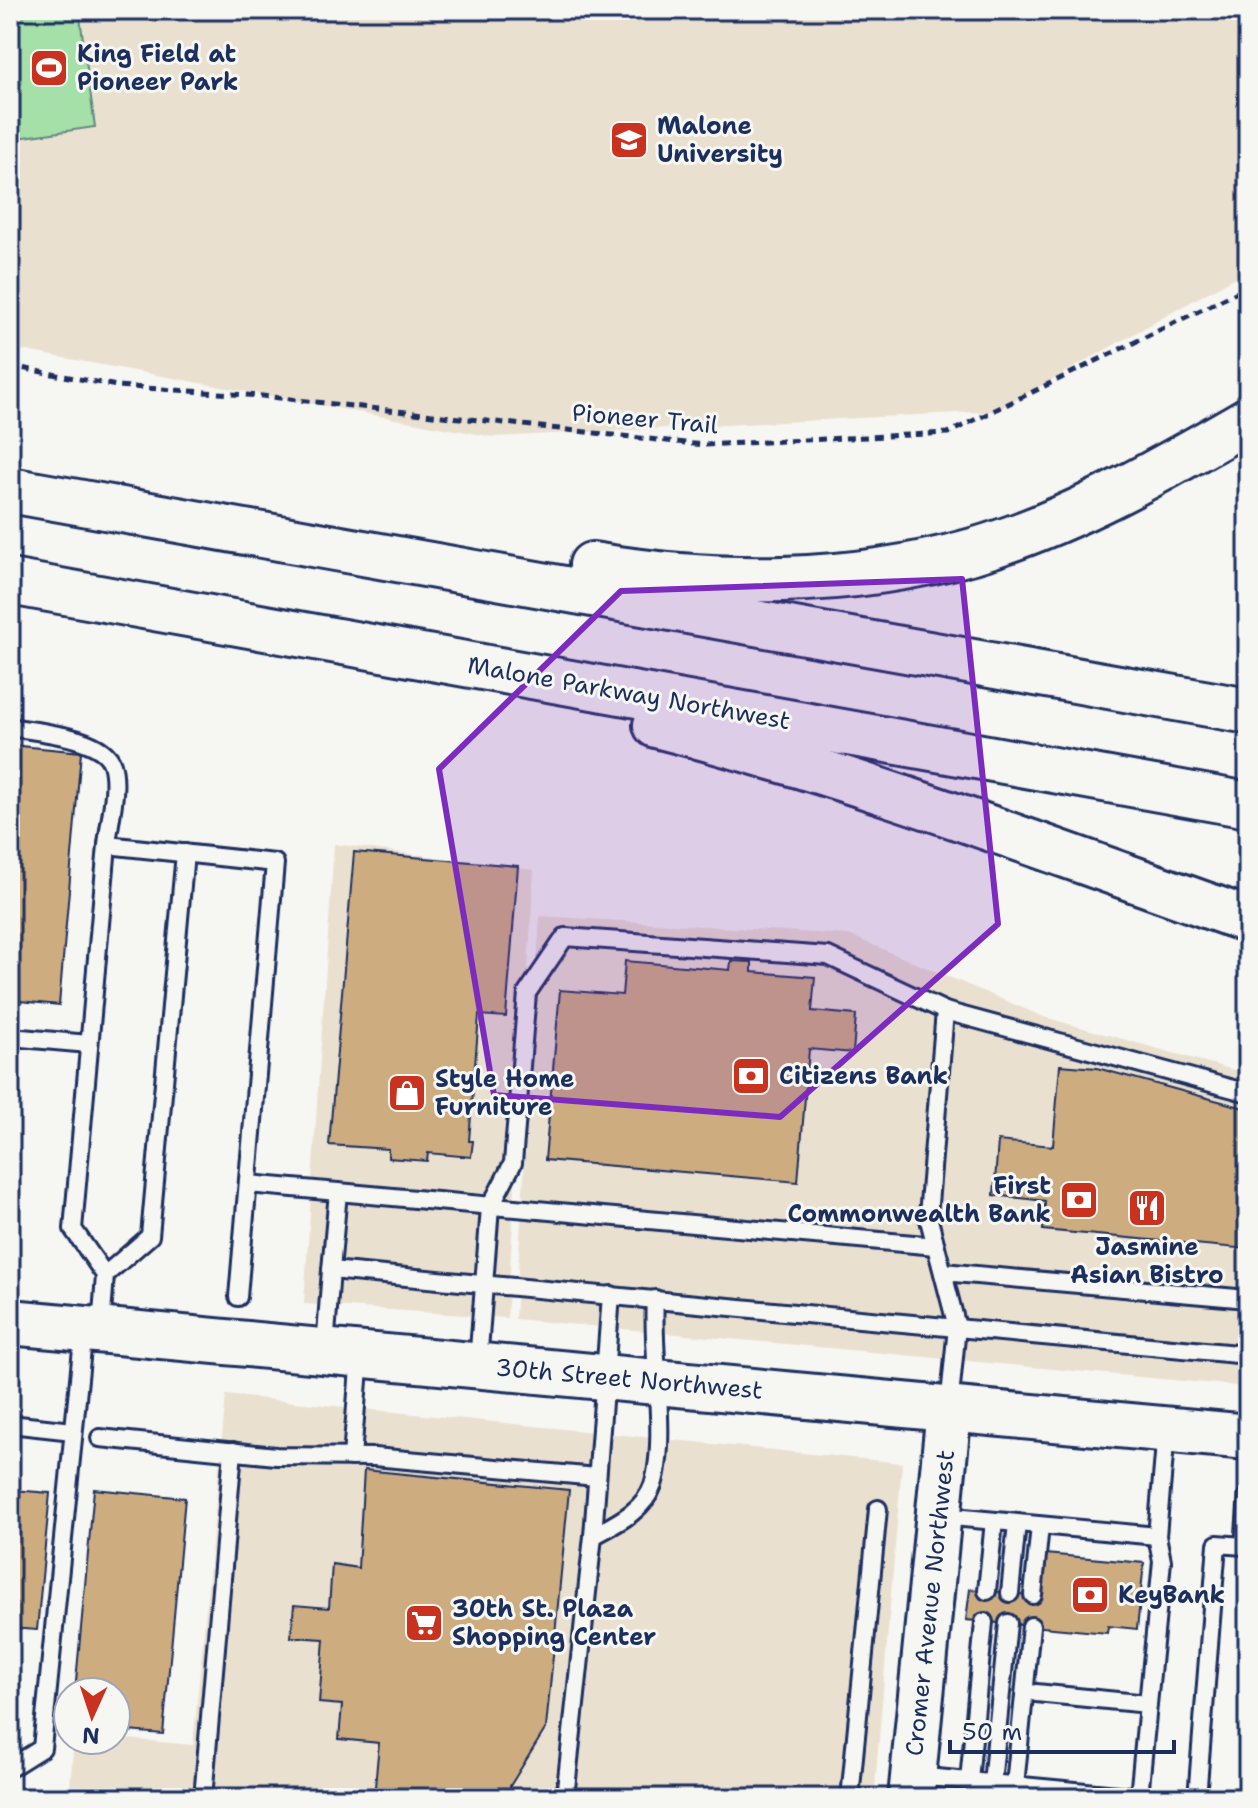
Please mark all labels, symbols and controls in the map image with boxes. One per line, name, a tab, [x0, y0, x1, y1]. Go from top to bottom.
place label: King Field at Pioneer Park	[77, 38, 238, 98]
sports icon: King Field at Pioneer Park	[28, 47, 70, 89]
place label: Malone University	[657, 110, 783, 170]
school or university icon: Malone University	[608, 119, 650, 161]
street label: Pioneer Trail	[571, 397, 720, 441]
street label: Malone Parkway Northwest	[465, 649, 793, 737]
bank icon: Citizens Bank	[730, 1055, 772, 1097]
place label: Citizens Bank	[779, 1060, 948, 1092]
place label: Style Home Furniture	[435, 1063, 574, 1123]
shop icon: Style Home Furniture	[386, 1072, 428, 1114]
place label: First Commonwealth Bank	[787, 1170, 1051, 1230]
bank icon: First Commonwealth Bank	[1058, 1179, 1100, 1221]
restaurant icon: Jasmine Asian Bistro	[1126, 1187, 1168, 1229]
place label: Jasmine Asian Bistro	[1070, 1231, 1224, 1291]
street label: 30th Street Northwest	[494, 1351, 764, 1407]
street label: Cromer Avenue Northwest	[898, 1448, 962, 1758]
bank icon: KeyBank	[1069, 1574, 1111, 1616]
place label: KeyBank	[1118, 1579, 1225, 1611]
place label: 30th St. Plaza Shopping Center	[452, 1593, 656, 1653]
supermarket icon: 30th St. Plaza Shopping Center	[403, 1602, 445, 1644]
north arrow	[52, 1676, 132, 1756]
scale bar	[950, 1704, 1174, 1754]
text: 50 m	[962, 1716, 1022, 1748]
text: N	[82, 1721, 100, 1750]

